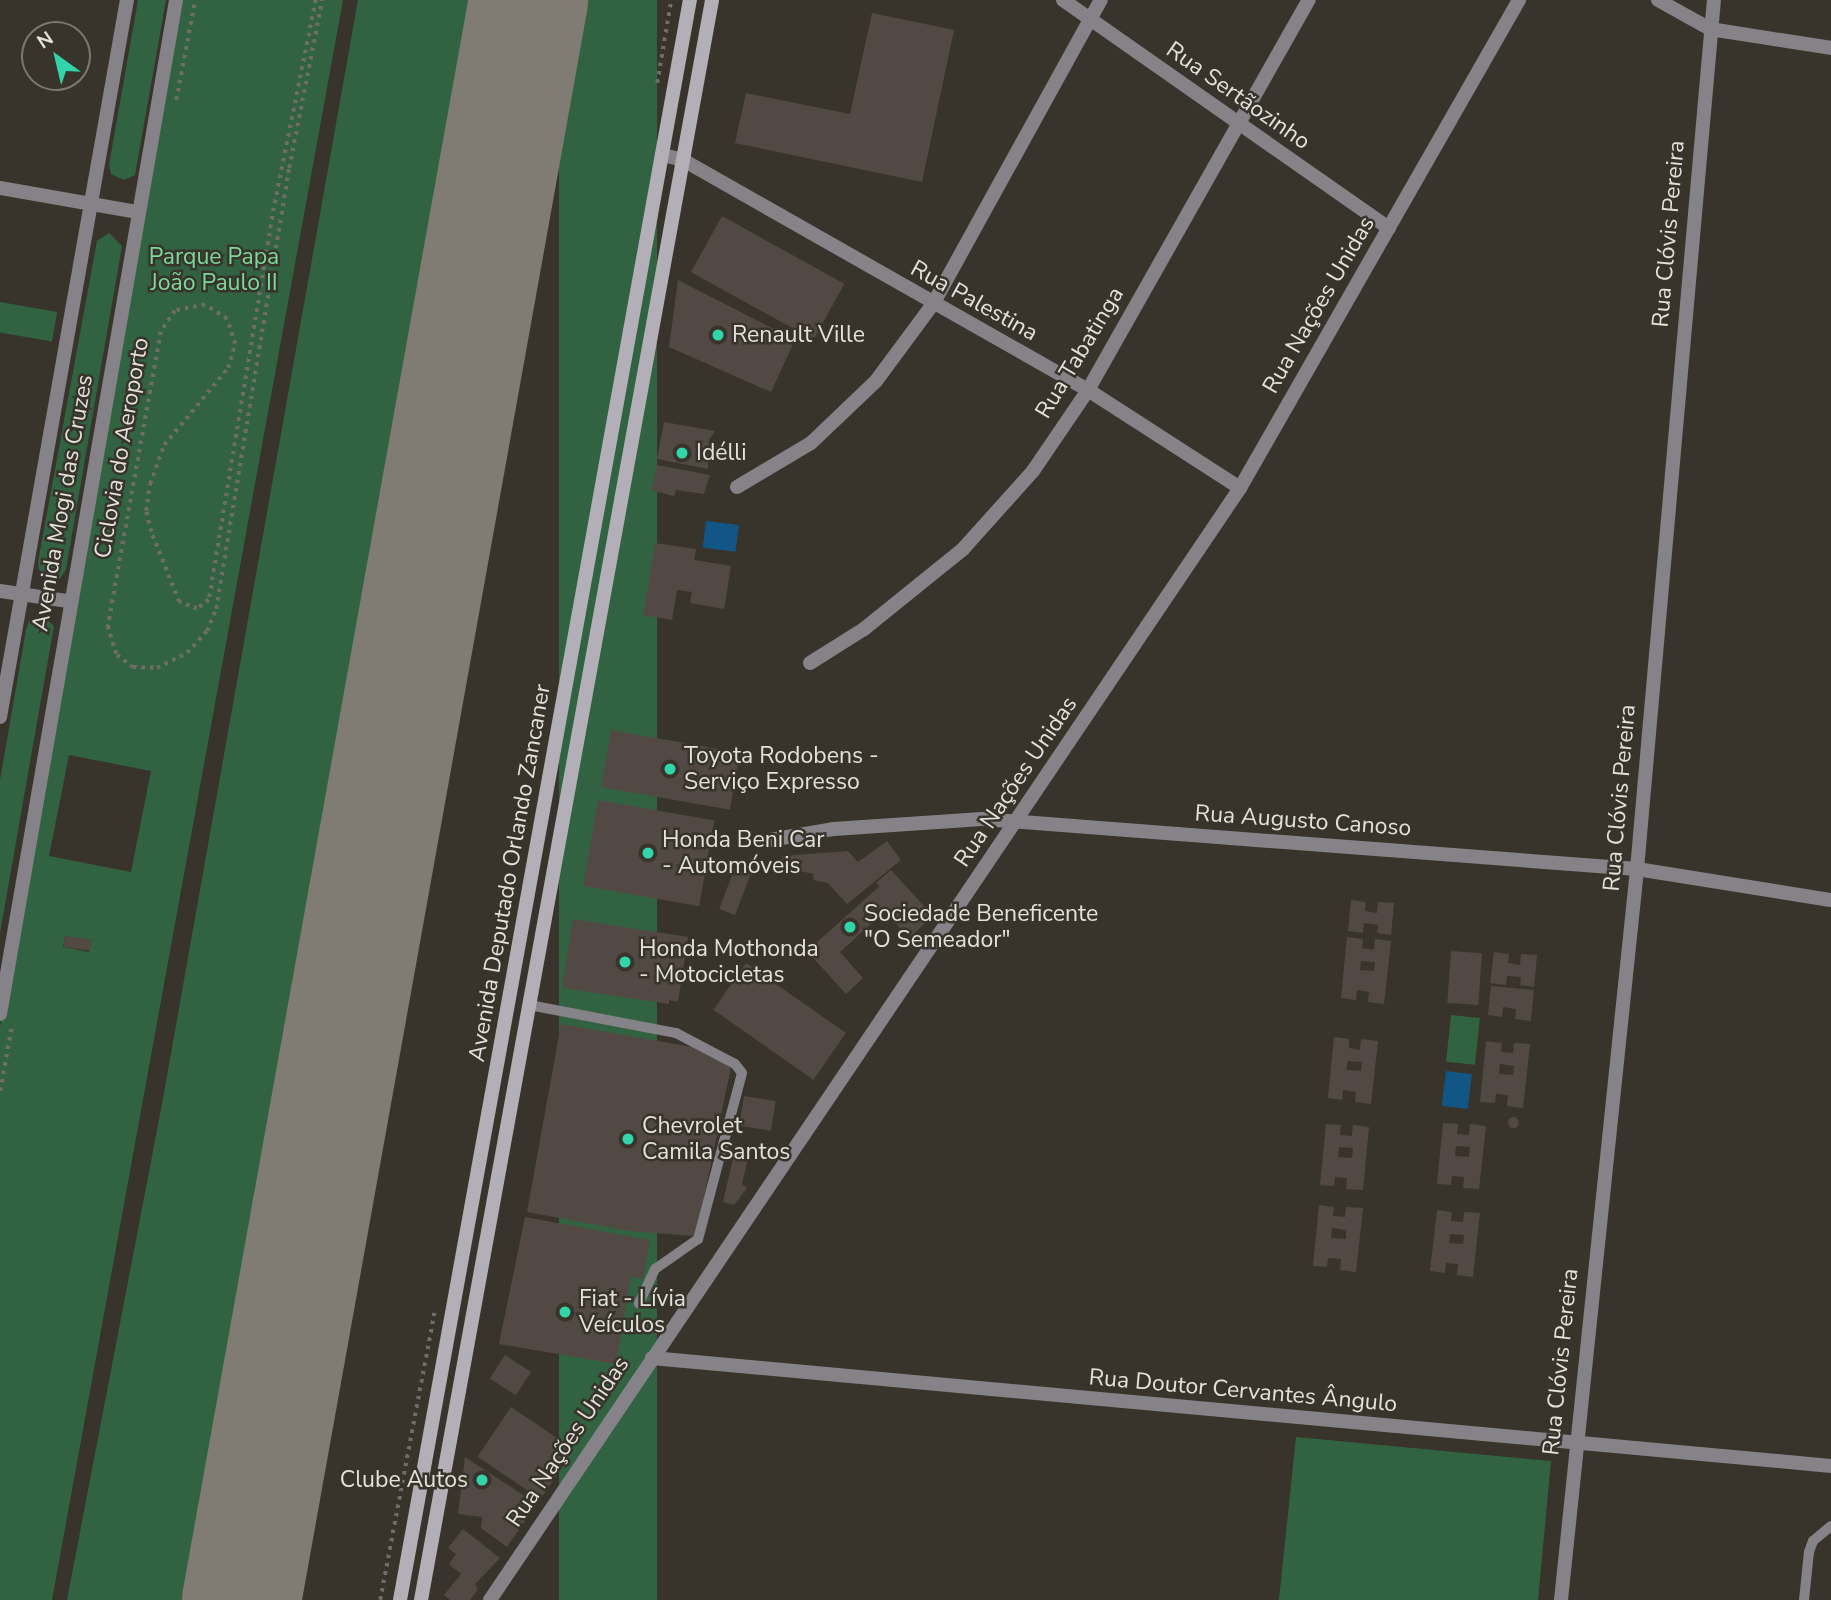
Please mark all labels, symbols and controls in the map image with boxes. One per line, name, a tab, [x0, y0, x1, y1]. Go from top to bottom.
north arrow	[21, 21, 91, 91]
text: N	[32, 25, 59, 55]
street label: Rua Sertãozinho	[1161, 36, 1315, 156]
street label: Rua Clóvis Pereira	[1647, 139, 1691, 329]
street label: Rua Nações Unidas	[1257, 212, 1381, 398]
park label: Parque Papa João Paulo II	[149, 243, 279, 297]
street label: Rua Palestina	[906, 255, 1042, 347]
street label: Rua Tabatinga	[1030, 282, 1130, 424]
place label: Renault Ville	[732, 321, 865, 349]
marker: Renault Ville	[710, 327, 726, 343]
street label: Ciclovia do Aeroporto	[89, 335, 155, 561]
street label: Avenida Mogi das Cruzes	[27, 373, 99, 633]
place label: Idélli	[696, 439, 746, 467]
marker: Idélli	[674, 445, 690, 461]
street label: Avenida Deputado Orlando Zancaner	[463, 682, 557, 1064]
street label: Rua Nações Unidas	[949, 691, 1083, 873]
street label: Rua Clóvis Pereira	[1598, 703, 1642, 893]
place label: Toyota Rodobens - Serviço Expresso	[684, 742, 879, 796]
marker: Toyota Rodobens - Serviço Expresso	[662, 761, 678, 777]
street label: Rua Augusto Canoso	[1194, 800, 1412, 842]
place label: Honda Beni Car - Automóveis	[662, 826, 824, 880]
marker: Honda Beni Car - Automóveis	[640, 845, 656, 861]
place label: Sociedade Beneficente "O Semeador"	[864, 900, 1098, 954]
marker: Sociedade Beneficente "O Semeador"	[842, 919, 858, 935]
place label: Honda Mothonda - Motocicletas	[639, 935, 819, 989]
marker: Honda Mothonda - Motocicletas	[617, 954, 633, 970]
place label: Chevrolet Camila Santos	[642, 1112, 790, 1166]
marker: Chevrolet Camila Santos	[620, 1131, 636, 1147]
street label: Rua Clóvis Pereira	[1537, 1267, 1585, 1457]
place label: Fiat - Lívia Veículos	[579, 1285, 686, 1339]
marker: Fiat - Lívia Veículos	[557, 1304, 573, 1320]
street label: Rua Nações Unidas	[501, 1351, 635, 1533]
street label: Rua Doutor Cervantes Ângulo	[1088, 1364, 1398, 1418]
place label: Clube Autos	[340, 1466, 468, 1494]
marker: Clube Autos	[474, 1472, 490, 1488]

